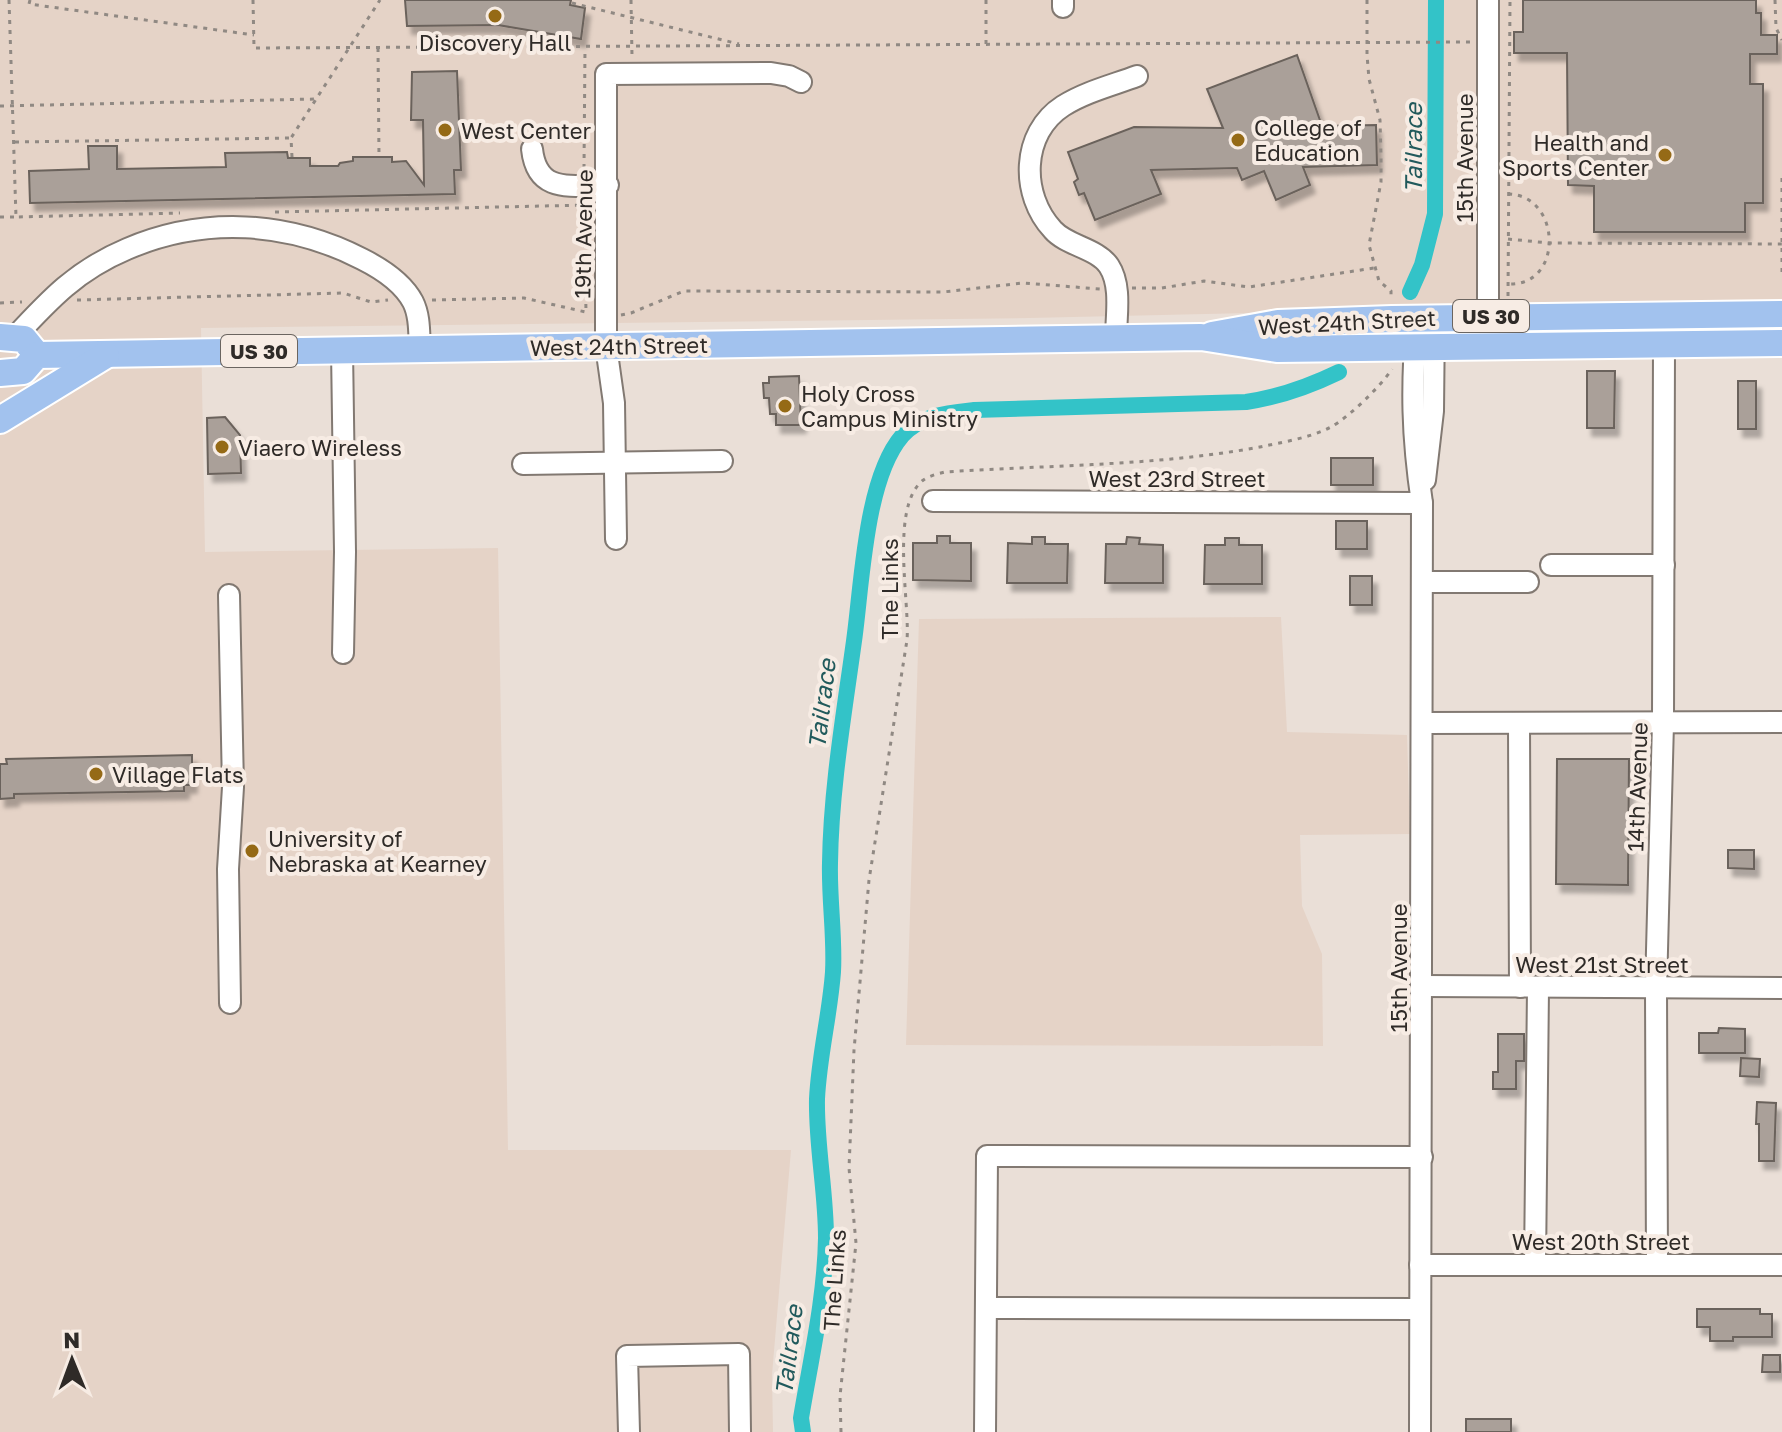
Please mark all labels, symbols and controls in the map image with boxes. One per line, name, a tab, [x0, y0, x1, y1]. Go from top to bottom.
marker: Discovery Hall	[486, 7, 504, 25]
place label: Discovery Hall	[419, 29, 571, 56]
street label: 15th Avenue	[1451, 94, 1478, 222]
water label: Tailrace	[1398, 101, 1427, 193]
place label: College of Education	[1254, 114, 1362, 166]
place label: West Center	[461, 117, 592, 144]
marker: West Center	[436, 121, 454, 139]
place label: Health and Sports Center	[1502, 129, 1649, 181]
marker: College of Education	[1229, 131, 1247, 149]
marker: Health and Sports Center	[1656, 146, 1674, 164]
street label: 19th Avenue	[568, 169, 598, 299]
road number: US 30	[1453, 300, 1529, 332]
street label: West 24th Street	[1257, 304, 1437, 340]
street label: West 24th Street	[530, 331, 708, 361]
road number: US 30	[221, 335, 297, 367]
place label: Holy Cross Campus Ministry	[801, 380, 978, 432]
marker: Holy Cross Campus Ministry	[776, 397, 794, 415]
place label: Viaero Wireless	[238, 434, 402, 461]
marker: Viaero Wireless	[213, 438, 231, 456]
street label: West 23rd Street	[1088, 465, 1266, 492]
street label: The Links	[876, 538, 903, 640]
water label: Tailrace	[801, 655, 841, 750]
street label: 14th Avenue	[1621, 722, 1653, 852]
place label: Village Flats	[112, 761, 244, 788]
marker: Village Flats	[87, 765, 105, 783]
place label: University of Nebraska at Kearney	[268, 825, 487, 877]
marker: University of Nebraska at Kearney	[243, 842, 261, 860]
street label: 15th Avenue	[1385, 904, 1412, 1032]
street label: West 21st Street	[1515, 951, 1689, 978]
street label: The Links	[817, 1228, 851, 1332]
street label: West 20th Street	[1512, 1228, 1690, 1255]
water label: Tailrace	[768, 1301, 808, 1396]
north arrow	[32, 1320, 112, 1400]
text: N	[63, 1326, 80, 1353]

